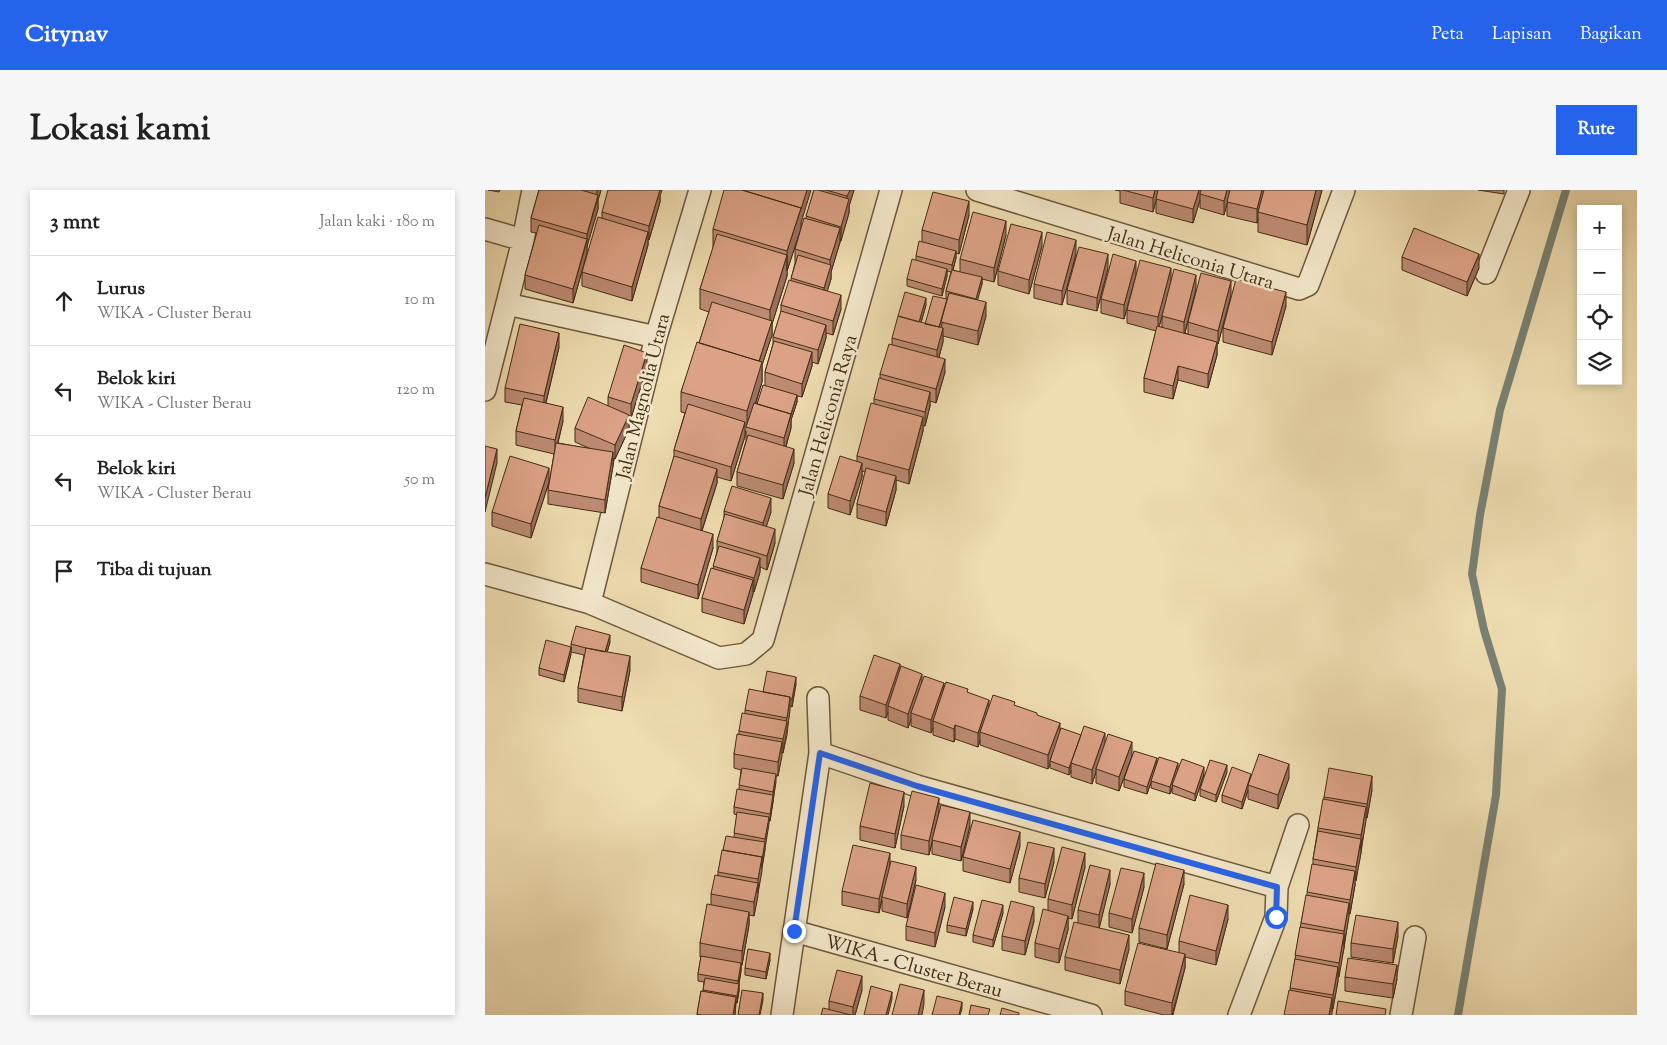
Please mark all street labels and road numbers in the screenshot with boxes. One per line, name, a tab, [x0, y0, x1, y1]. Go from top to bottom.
street label: Jalan Heliconia Utara	[1103, 221, 1277, 298]
street label: Jalan Magnolia Utara	[611, 311, 678, 483]
street label: Jalan Heliconia Raya	[793, 332, 865, 501]
street label: WIKA - Cluster Berau	[821, 929, 1005, 1006]

